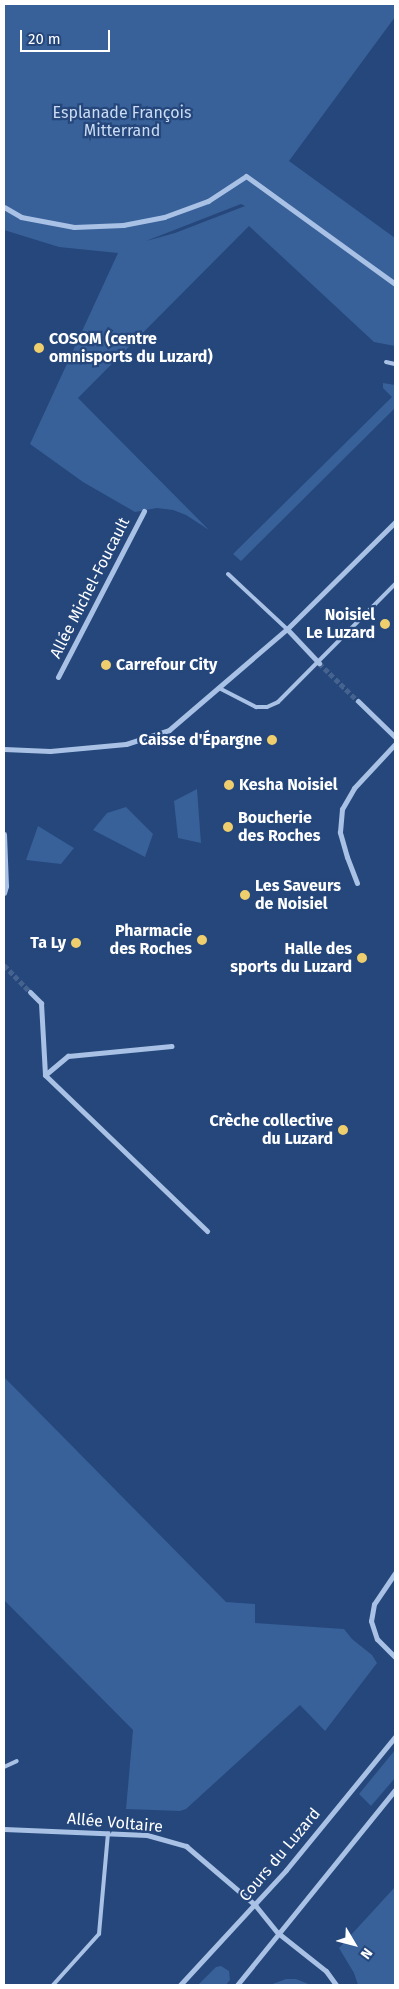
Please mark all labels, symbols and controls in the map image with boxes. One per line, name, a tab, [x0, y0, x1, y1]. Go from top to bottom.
scale bar	[22, 20, 112, 52]
text: 20 m	[28, 30, 61, 48]
park label: Esplanade François Mitterrand	[52, 103, 192, 141]
place label: COSOM (centre omnisports du Luzard)	[49, 329, 213, 367]
marker: COSOM (centre omnisports du Luzard)	[33, 342, 45, 354]
street label: Allée Michel-Foucault	[46, 514, 134, 662]
place label: Noisiel Le Luzard	[306, 605, 375, 643]
marker: Noisiel Le Luzard	[379, 618, 391, 630]
place label: Carrefour City	[116, 655, 217, 675]
marker: Carrefour City	[100, 659, 112, 671]
place label: Caisse d'Épargne	[139, 730, 262, 750]
marker: Caisse d'Épargne	[266, 734, 278, 746]
place label: Kesha Noisiel	[239, 775, 337, 795]
marker: Kesha Noisiel	[223, 779, 235, 791]
place label: Boucherie des Roches	[238, 808, 320, 846]
marker: Boucherie des Roches	[222, 821, 234, 833]
place label: Les Saveurs de Noisiel	[255, 876, 341, 914]
marker: Les Saveurs de Noisiel	[239, 889, 251, 901]
place label: Pharmacie des Roches	[110, 921, 192, 959]
place label: Ta Ly	[30, 933, 66, 953]
marker: Pharmacie des Roches	[196, 934, 208, 946]
marker: Ta Ly	[70, 937, 82, 949]
place label: Halle des sports du Luzard	[230, 939, 352, 977]
marker: Halle des sports du Luzard	[356, 952, 368, 964]
place label: Crèche collective du Luzard	[209, 1111, 333, 1149]
marker: Crèche collective du Luzard	[337, 1124, 349, 1136]
street label: Cours du Luzard	[235, 1804, 325, 1906]
street label: Allée Voltaire	[66, 1809, 164, 1837]
north arrow	[329, 1919, 379, 1969]
text: N	[357, 1944, 376, 1962]

